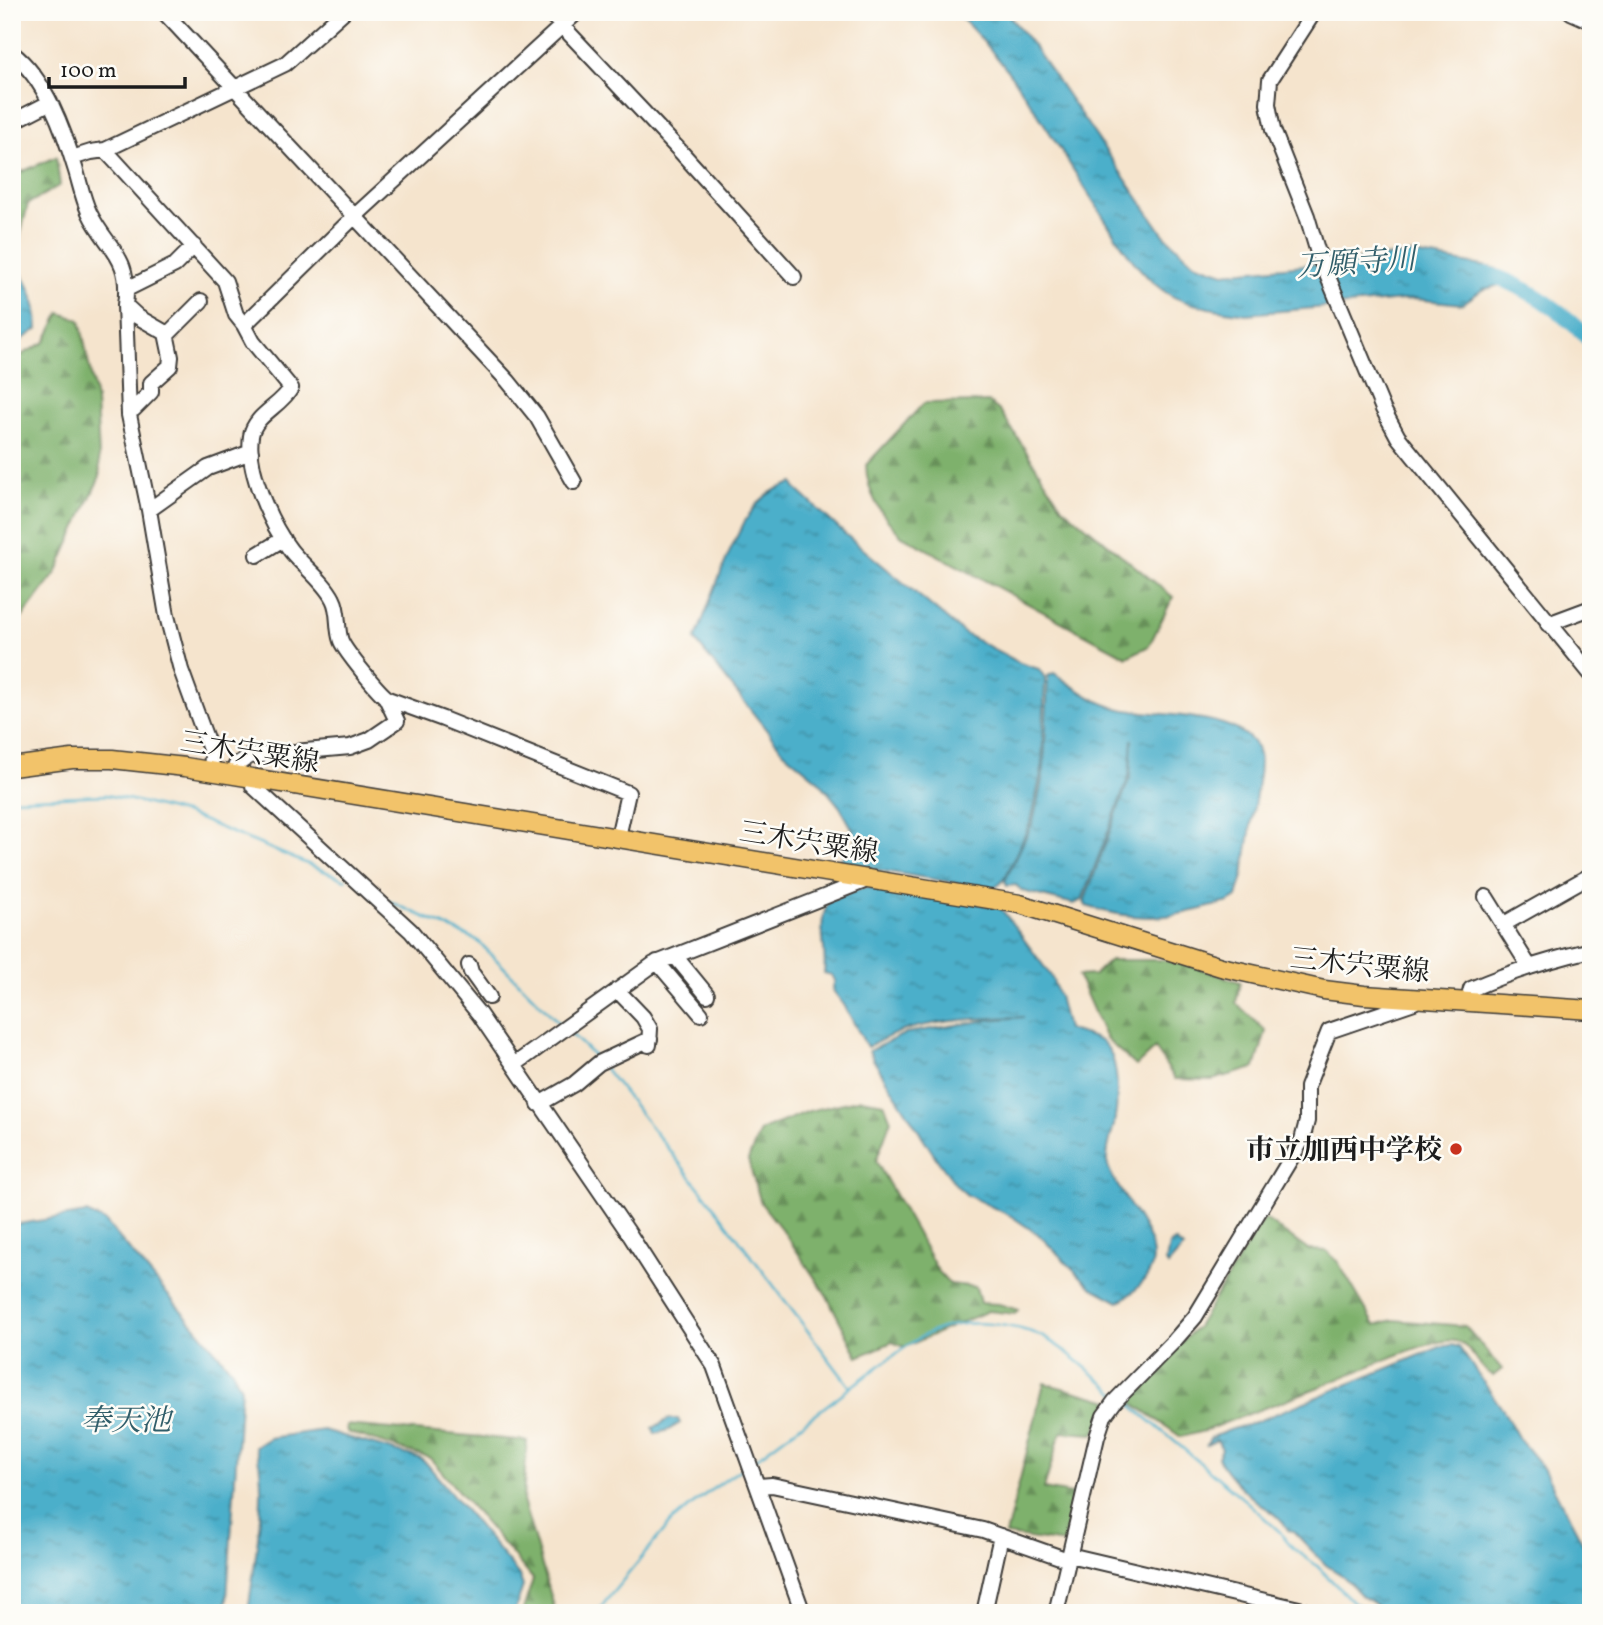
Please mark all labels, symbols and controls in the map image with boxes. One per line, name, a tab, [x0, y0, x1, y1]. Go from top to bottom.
scale bar	[49, 46, 186, 90]
text: 100 m	[60, 57, 117, 86]
water label: 万願寺川	[1295, 239, 1420, 289]
street label: 三木宍粟線	[177, 723, 322, 784]
street label: 三木宍粟線	[736, 813, 881, 874]
street label: 三木宍粟線	[1288, 940, 1431, 993]
place label: 市立加西中学校	[1246, 1132, 1442, 1171]
marker: 市立加西中学校	[1448, 1141, 1464, 1157]
water label: 奉天池	[81, 1401, 174, 1443]

